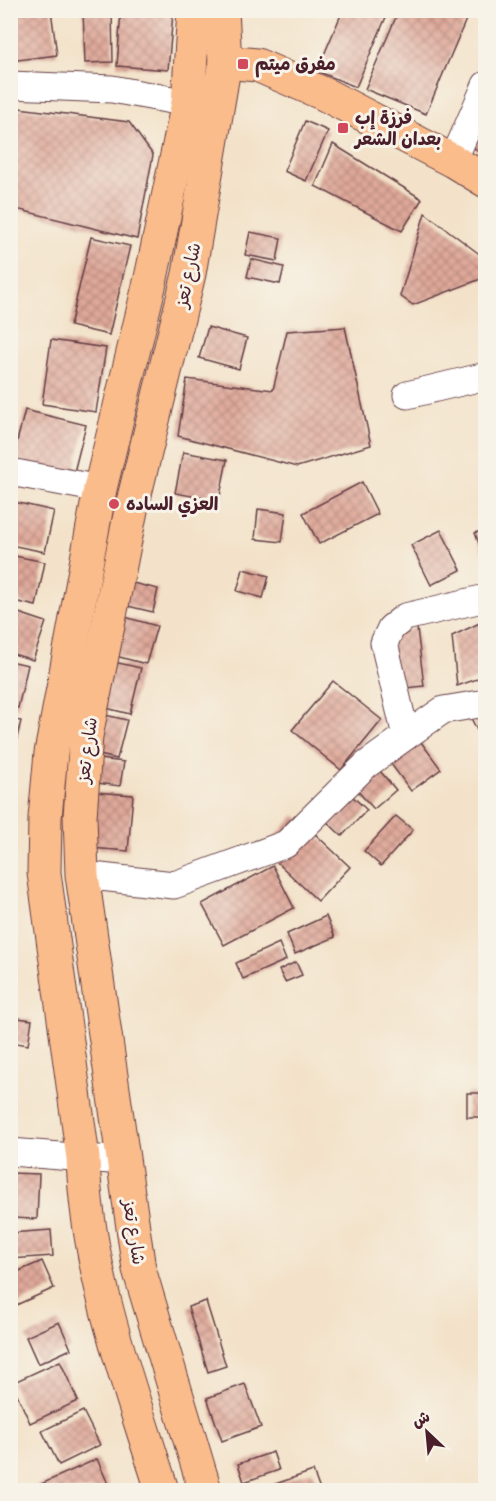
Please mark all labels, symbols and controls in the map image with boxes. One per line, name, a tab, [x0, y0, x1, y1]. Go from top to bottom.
place label: مفرق ميتم	[255, 48, 336, 80]
marker: مفرق ميتم	[236, 57, 250, 71]
place label: فرزة إب بعدان الشعر	[353, 102, 441, 155]
marker: فرزة إب بعدان الشعر	[336, 121, 350, 135]
street label: شارع تعز	[165, 239, 211, 313]
place label: العزي الساده	[126, 488, 218, 520]
marker: العزي الساده	[107, 497, 121, 511]
street label: شارع تعز	[67, 715, 107, 787]
street label: شارع تعز	[113, 1195, 155, 1267]
north arrow	[397, 1402, 457, 1462]
text: ش	[406, 1402, 435, 1436]

